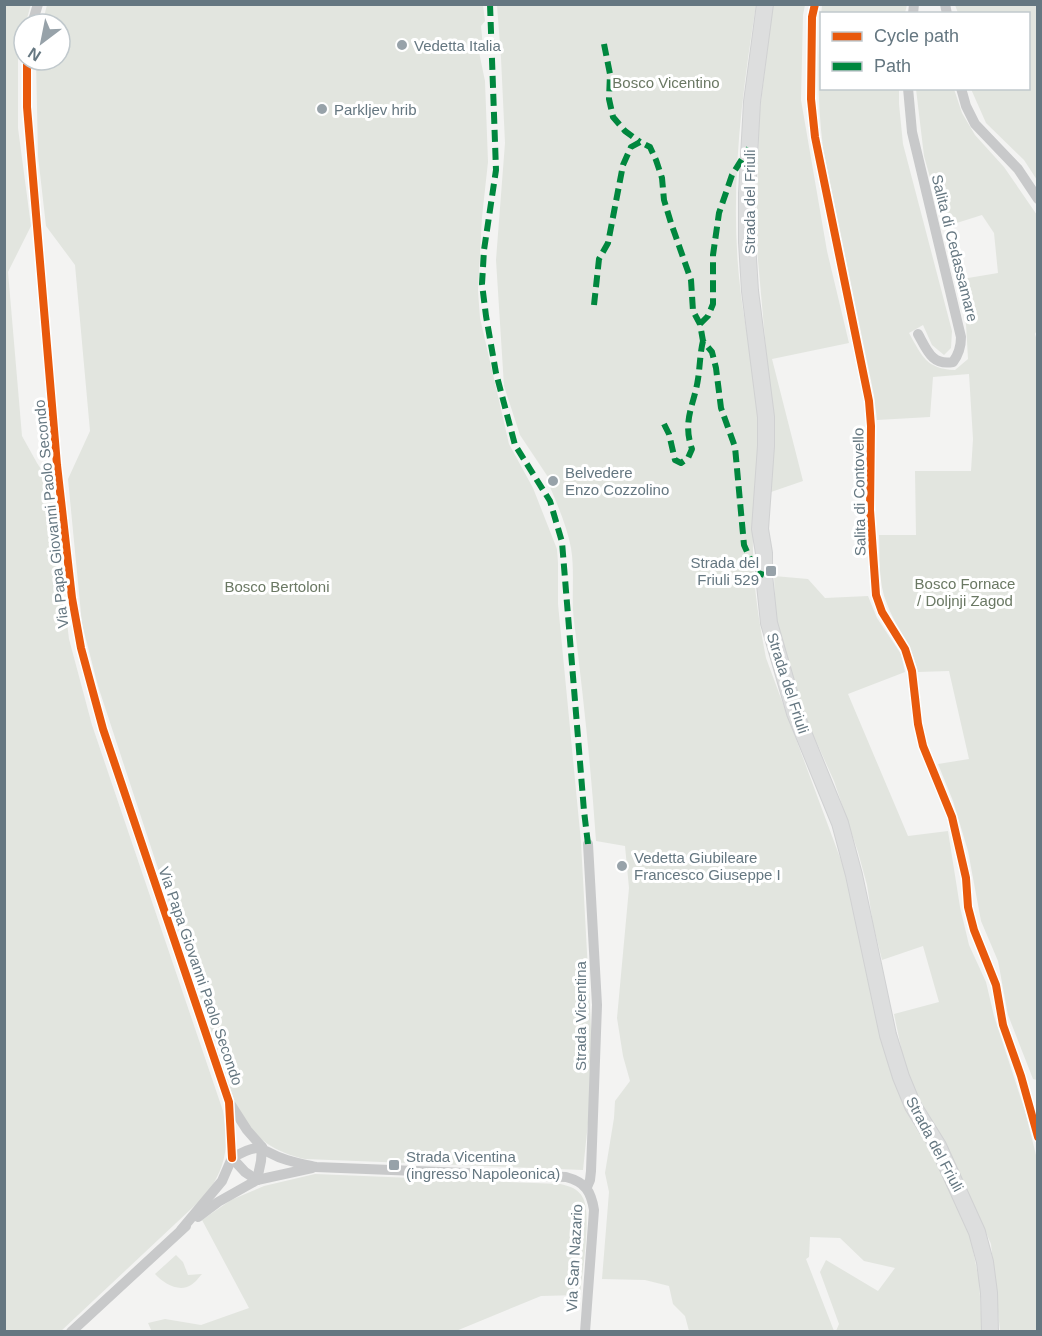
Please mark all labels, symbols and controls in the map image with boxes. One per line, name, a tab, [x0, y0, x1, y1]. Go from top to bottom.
north arrow	[12, 12, 72, 72]
legend	[820, 12, 1030, 90]
text: Cycle path	[874, 26, 959, 46]
place label: Vedetta Italia	[414, 37, 501, 54]
marker: Vedetta Italia	[395, 38, 409, 52]
text: N	[25, 44, 44, 65]
text: Path	[874, 56, 911, 76]
park label: Bosco Vicentino	[612, 74, 720, 91]
place label: Parkljev hrib	[334, 101, 417, 118]
marker: Parkljev hrib	[315, 102, 329, 116]
street label: Strada del Friuli	[741, 149, 758, 255]
street label: Salita di Cedassamare	[928, 173, 982, 323]
street label: Via Papa Giovanni Paolo Secondo	[31, 399, 71, 629]
street label: Salita di Contovello	[849, 428, 869, 556]
place label: Belvedere Enzo Cozzolino	[565, 464, 669, 498]
marker: Belvedere Enzo Cozzolino	[546, 474, 560, 488]
place label: Strada del Friuli 529	[691, 554, 759, 588]
marker: Strada del Friuli 529	[764, 564, 778, 578]
park label: Bosco Fornace / Doljnji Zagod	[915, 575, 1015, 609]
park label: Bosco Bertoloni	[224, 578, 330, 595]
street label: Strada del Friuli	[764, 630, 812, 736]
place label: Vedetta Giubileare Francesco Giuseppe I	[634, 849, 781, 883]
marker: Vedetta Giubileare Francesco Giuseppe I	[615, 859, 629, 873]
street label: Via Papa Giovanni Paolo Secondo	[156, 865, 246, 1087]
street label: Strada Vicentina	[572, 960, 589, 1071]
street label: Strada del Friuli	[903, 1094, 967, 1194]
place label: Strada Vicentina (ingresso Napoleonica)	[406, 1148, 560, 1182]
marker: Strada Vicentina (ingresso Napoleonica)	[387, 1158, 401, 1172]
street label: Via San Nazario	[563, 1204, 585, 1312]

